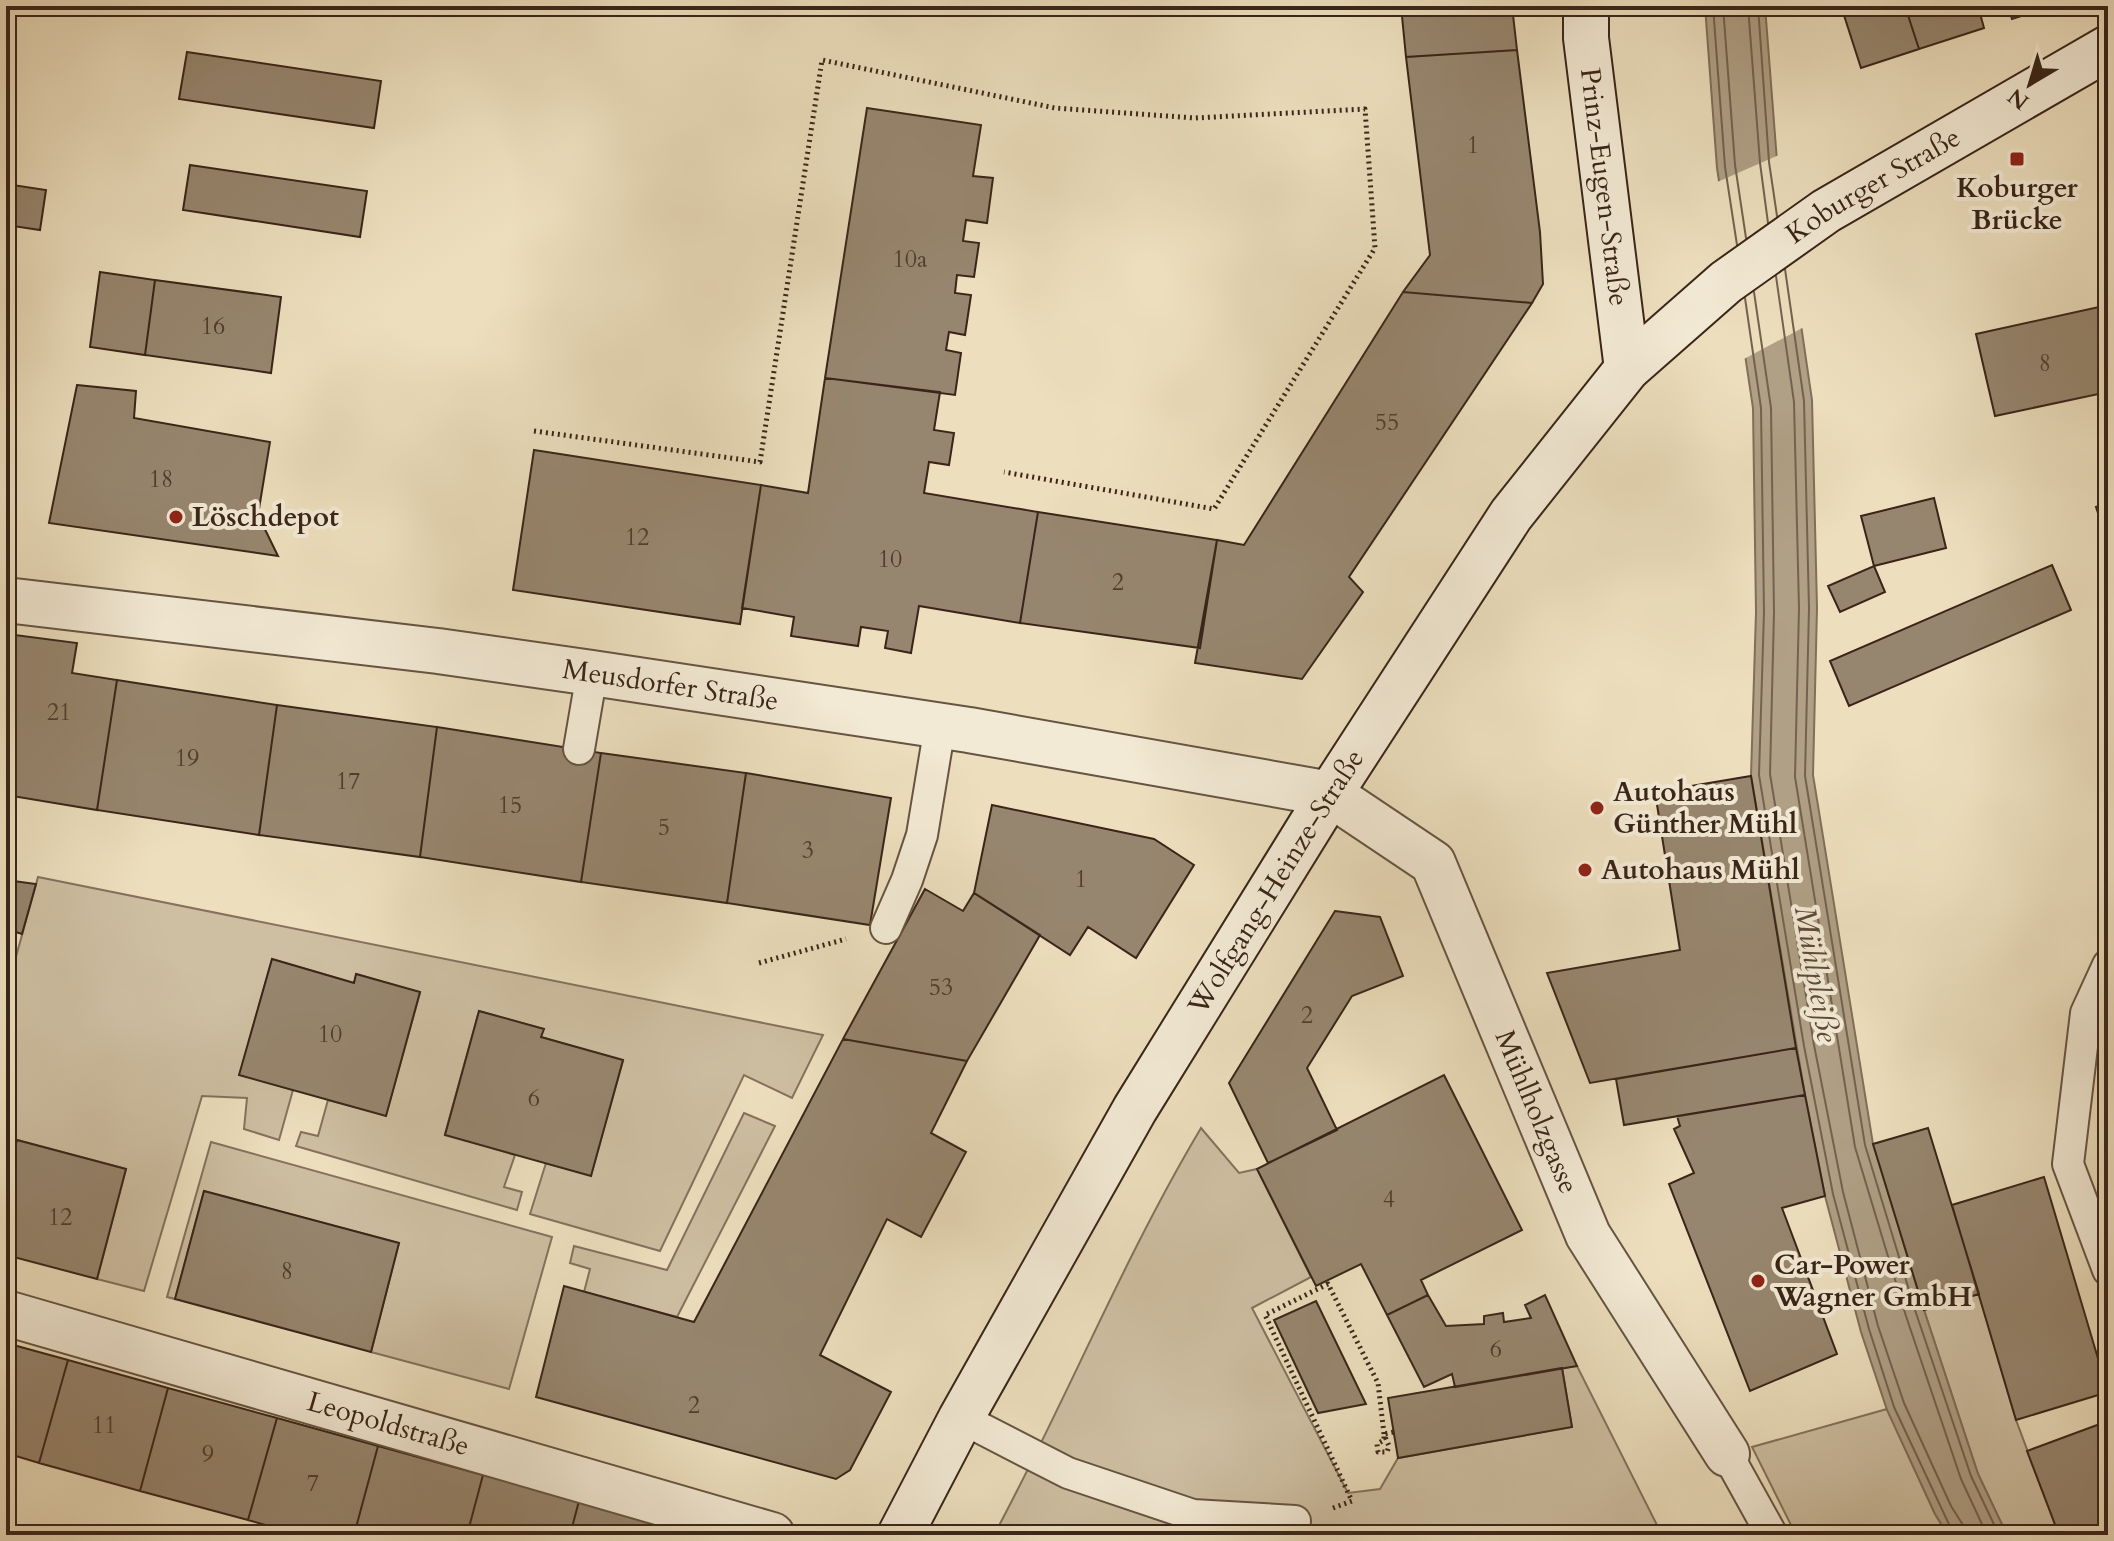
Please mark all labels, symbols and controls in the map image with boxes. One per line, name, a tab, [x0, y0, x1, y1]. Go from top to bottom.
north arrow	[1990, 44, 2070, 124]
street label: Prinz-Eugen-Straße	[1571, 66, 1638, 308]
text: N	[2002, 81, 2035, 117]
street label: Koburger Straße	[1778, 118, 1967, 253]
house number: 1	[1467, 129, 1479, 162]
marker: Koburger Brücke	[2008, 150, 2026, 168]
place label: Koburger Brücke	[1956, 169, 2079, 239]
house number: 10a	[893, 243, 928, 276]
house number: 16	[201, 310, 225, 343]
house number: 8	[2039, 347, 2051, 380]
house number: 55	[1375, 406, 1399, 439]
house number: 18	[149, 463, 173, 496]
place label: Löschdepot	[192, 498, 339, 536]
marker: Löschdepot	[167, 508, 185, 526]
house number: 12	[625, 521, 649, 554]
house number: 10	[878, 543, 902, 576]
house number: 2	[1112, 566, 1124, 599]
street label: Meusdorfer Straße	[560, 650, 781, 720]
house number: 21	[47, 696, 71, 729]
house number: 19	[175, 742, 199, 775]
street label: Wolfgang-Heinze-Straße	[1179, 742, 1373, 1023]
house number: 17	[336, 765, 360, 798]
place label: Autohaus Günther Mühl	[1613, 773, 1797, 843]
house number: 15	[498, 789, 522, 822]
marker: Autohaus Günther Mühl	[1588, 799, 1606, 817]
house number: 5	[658, 811, 670, 844]
house number: 3	[802, 834, 814, 867]
place label: Autohaus Mühl	[1601, 851, 1800, 889]
marker: Autohaus Mühl	[1576, 861, 1594, 879]
house number: 1	[1075, 863, 1087, 896]
water label: Mühlpleiße	[1784, 903, 1848, 1046]
house number: 53	[929, 971, 953, 1004]
house number: 2	[1301, 999, 1313, 1032]
house number: 10	[318, 1018, 342, 1051]
street label: Mühlholzgasse	[1486, 1024, 1588, 1199]
house number: 6	[528, 1082, 540, 1115]
house number: 4	[1383, 1183, 1395, 1216]
house number: 12	[48, 1201, 72, 1234]
place label: Car-Power Wagner GmbH	[1773, 1246, 1972, 1316]
house number: 8	[281, 1255, 293, 1288]
marker: Car-Power Wagner GmbH	[1749, 1272, 1767, 1290]
house number: 6	[1490, 1333, 1502, 1366]
street label: Leopoldstraße	[303, 1382, 474, 1465]
house number: 2	[688, 1389, 700, 1422]
house number: 11	[92, 1409, 116, 1442]
house number: 9	[202, 1438, 214, 1471]
house number: 7	[307, 1467, 319, 1500]

